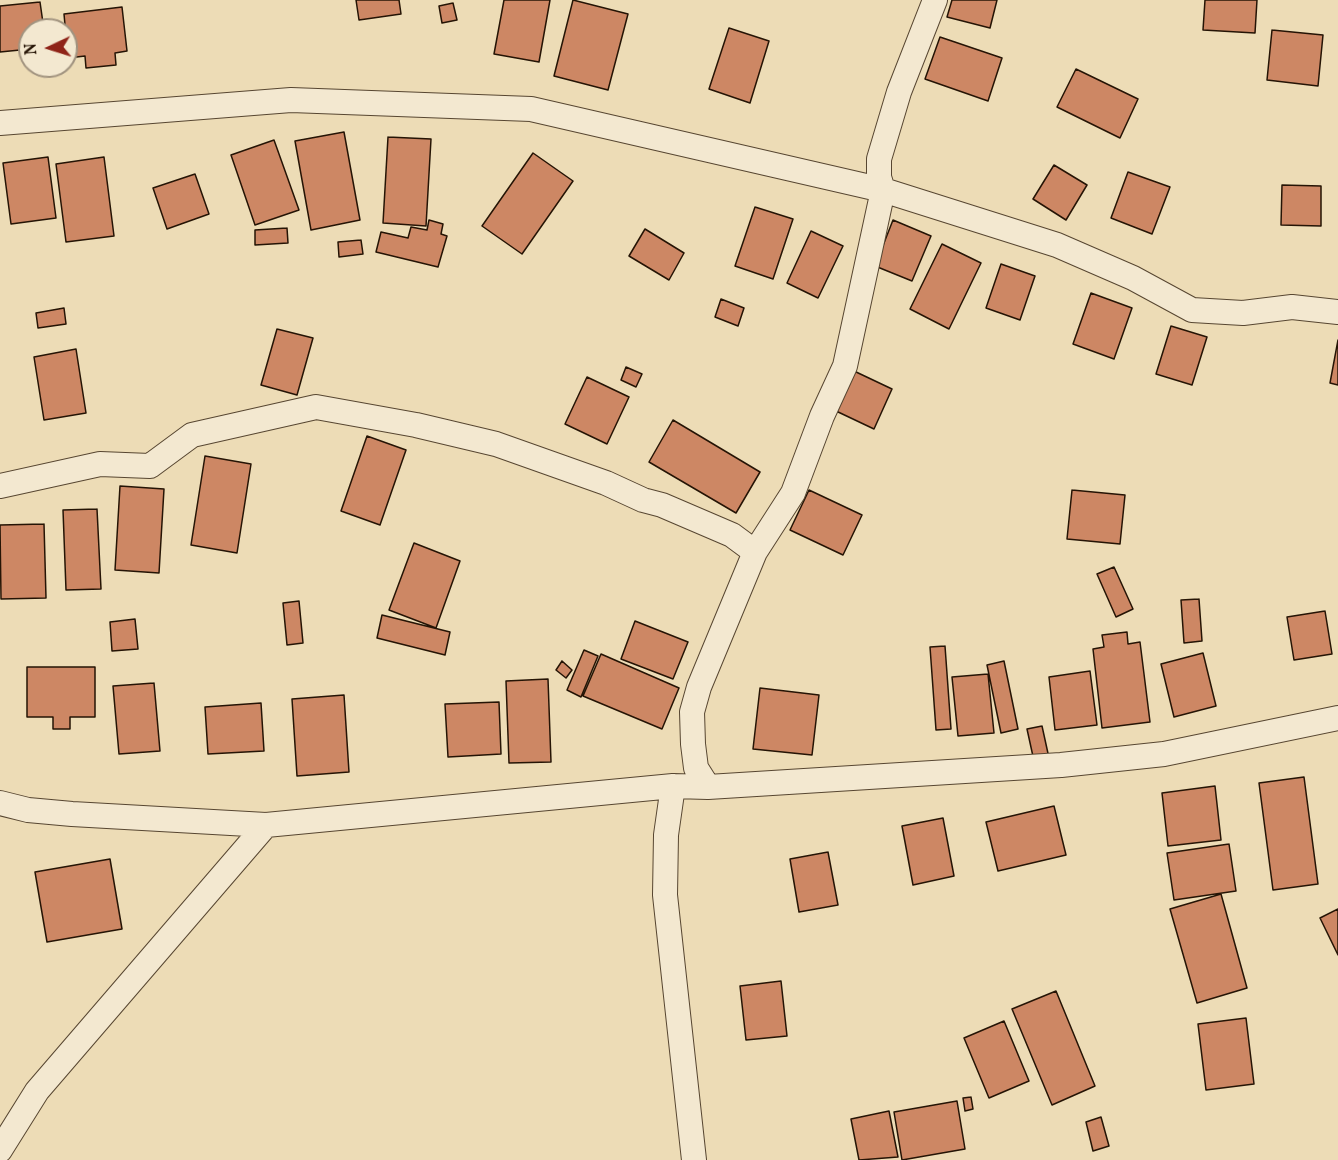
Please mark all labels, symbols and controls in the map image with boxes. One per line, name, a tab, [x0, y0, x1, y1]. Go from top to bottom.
north arrow	[18, 18, 78, 78]
text: N	[21, 43, 43, 56]

